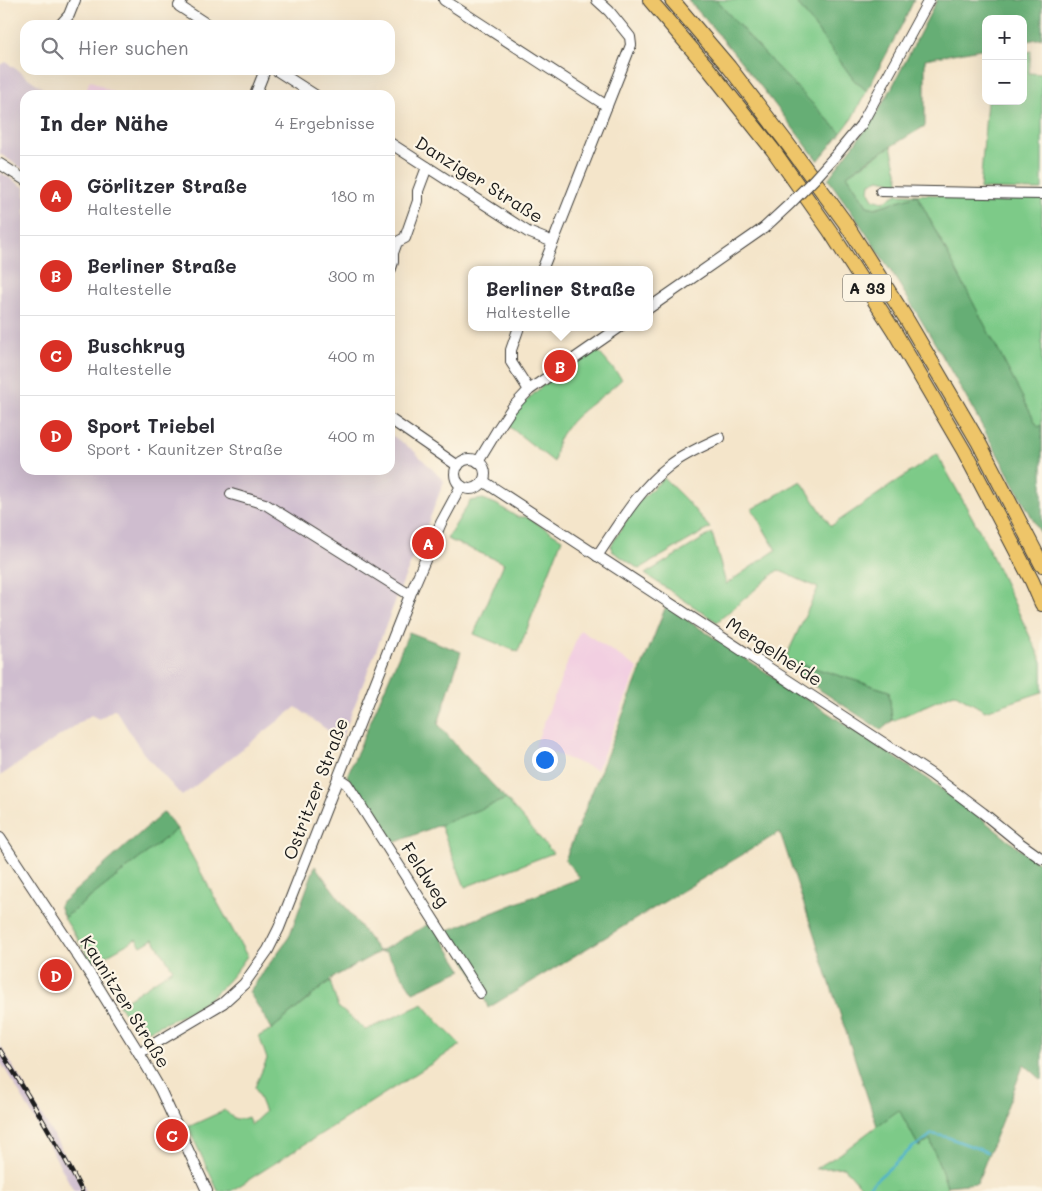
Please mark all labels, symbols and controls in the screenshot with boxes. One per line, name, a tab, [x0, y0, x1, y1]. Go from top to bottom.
map controls	[982, 15, 1027, 105]
button: +	[982, 15, 1027, 60]
search box	[20, 20, 395, 75]
icon: search	[38, 34, 66, 62]
text: Hier suchen	[78, 35, 189, 60]
button: −	[982, 60, 1027, 105]
text: In der Nähe	[40, 109, 168, 136]
text: 4 Ergebnisse	[275, 112, 375, 133]
street label: Danziger Straße	[411, 130, 548, 228]
text: Görlitzer Straße	[87, 173, 247, 198]
text: A	[50, 185, 62, 206]
text: 180 m	[330, 185, 375, 206]
text: Haltestelle	[87, 198, 172, 219]
text: Berliner Straße	[87, 253, 237, 278]
text: B	[51, 265, 61, 286]
text: 300 m	[328, 265, 375, 286]
popup	[468, 266, 653, 331]
road number: A 33	[843, 274, 891, 302]
text: Berliner Straße	[486, 276, 635, 301]
text: Haltestelle	[87, 278, 172, 299]
text: Haltestelle	[486, 301, 571, 322]
text: Buschkrug	[87, 333, 185, 358]
text: C	[50, 345, 62, 366]
text: 400 m	[328, 345, 375, 366]
pin: B	[544, 347, 576, 385]
text: Haltestelle	[87, 358, 172, 379]
text: Sport Triebel	[87, 413, 215, 438]
text: D	[50, 425, 62, 446]
text: 400 m	[328, 425, 375, 446]
text: Sport · Kaunitzer Straße	[87, 438, 283, 459]
pin: A	[412, 524, 444, 562]
street label: Mergelheide	[722, 611, 827, 691]
street label: Ostritzer Straße	[277, 714, 353, 863]
your location	[532, 747, 558, 773]
street label: Feldweg	[396, 837, 456, 911]
street label: Kaunitzer Straße	[75, 931, 176, 1072]
pin: D	[40, 956, 72, 994]
pin: C	[156, 1116, 188, 1154]

